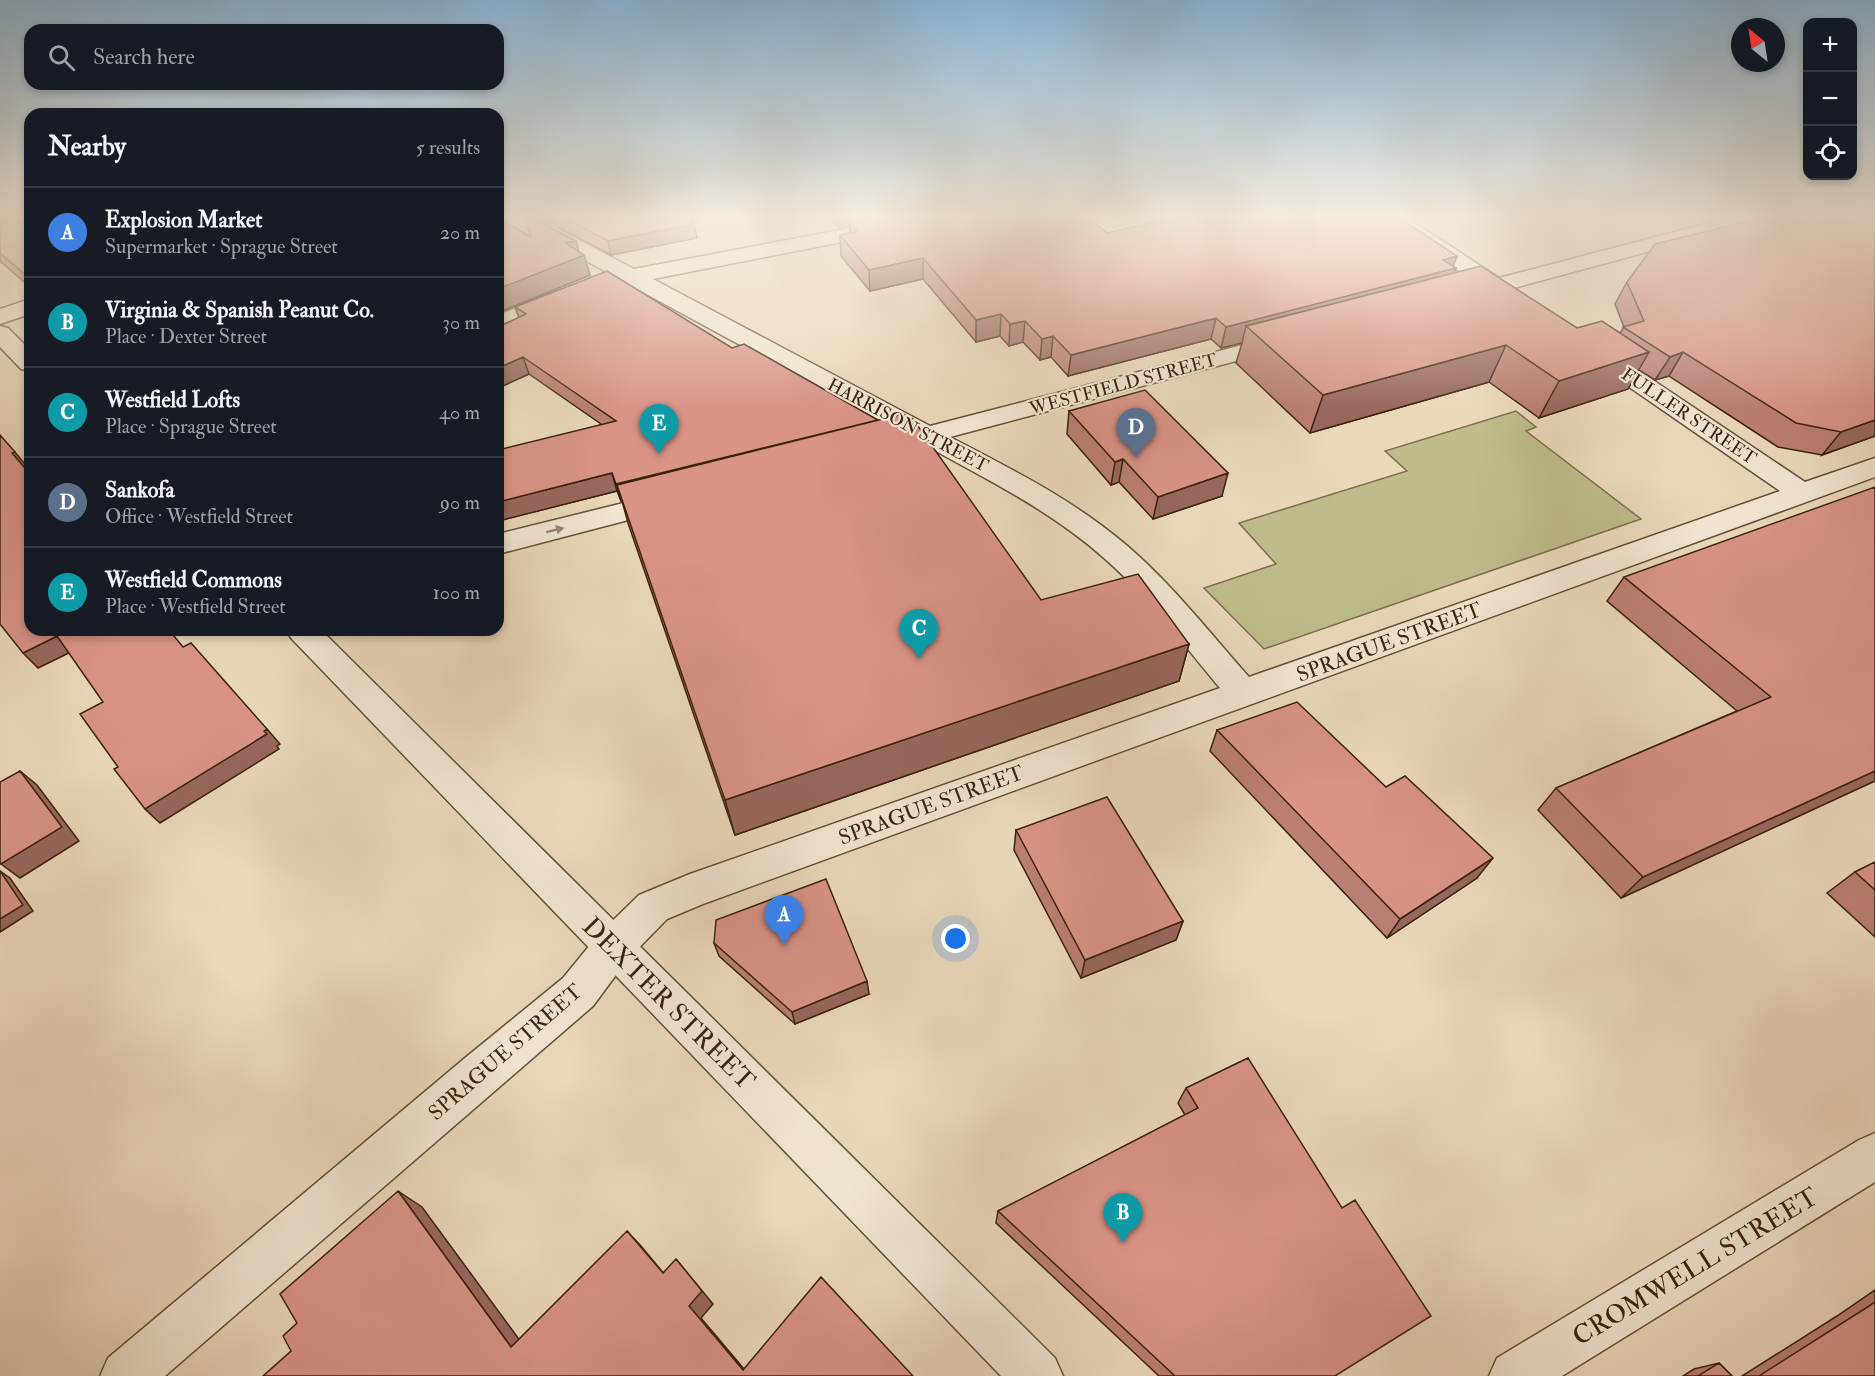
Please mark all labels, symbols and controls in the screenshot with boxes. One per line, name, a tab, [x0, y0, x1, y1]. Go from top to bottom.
north arrow	[1731, 18, 1785, 72]
map controls	[1803, 18, 1857, 180]
button: +	[1803, 18, 1857, 72]
search box	[24, 24, 504, 90]
icon: search	[45, 41, 78, 74]
text: Search here	[93, 43, 195, 71]
button: −	[1803, 72, 1857, 126]
button: locate	[1803, 126, 1857, 180]
text: Nearby	[48, 131, 126, 163]
text: 5 results	[416, 135, 480, 160]
text: Explosion Market	[105, 206, 262, 234]
text: A	[61, 220, 74, 245]
text: 20 m	[440, 220, 480, 245]
text: Supermarket · Sprague Street	[105, 234, 338, 259]
text: Virginia & Spanish Peanut Co.	[105, 296, 374, 324]
text: B	[61, 310, 74, 335]
text: 30 m	[442, 310, 480, 335]
text: Place · Dexter Street	[105, 324, 267, 349]
street label: WESTFIELD STREET	[1026, 348, 1220, 421]
street label: FULLER STREET	[1617, 363, 1761, 470]
street label: HARRISON STREET	[823, 373, 993, 478]
text: Westfield Lofts	[105, 386, 240, 414]
text: C	[60, 400, 75, 425]
text: 40 m	[439, 400, 480, 425]
pin: E	[640, 404, 678, 454]
pin: D	[1116, 408, 1156, 458]
text: Place · Sprague Street	[105, 414, 277, 439]
text: Sankofa	[105, 476, 175, 504]
text: D	[59, 490, 76, 515]
text: 90 m	[440, 490, 480, 515]
text: Office · Westfield Street	[105, 504, 293, 529]
one-way arrow	[546, 525, 564, 534]
text: Westfield Commons	[105, 566, 282, 594]
text: E	[60, 580, 75, 605]
text: 100 m	[433, 580, 480, 605]
text: Place · Westfield Street	[105, 594, 286, 619]
street label: SPRAGUE STREET	[1293, 596, 1486, 688]
pin: C	[900, 610, 938, 659]
street label: SPRAGUE STREET	[835, 759, 1028, 851]
pin: A	[764, 896, 804, 945]
street label: DEXTER STREET	[575, 911, 761, 1097]
your location	[941, 924, 970, 953]
street label: SPRAGUE STREET	[423, 978, 588, 1127]
street label: CROMWELL STREET	[1567, 1181, 1824, 1353]
pin: B	[1104, 1194, 1142, 1243]

